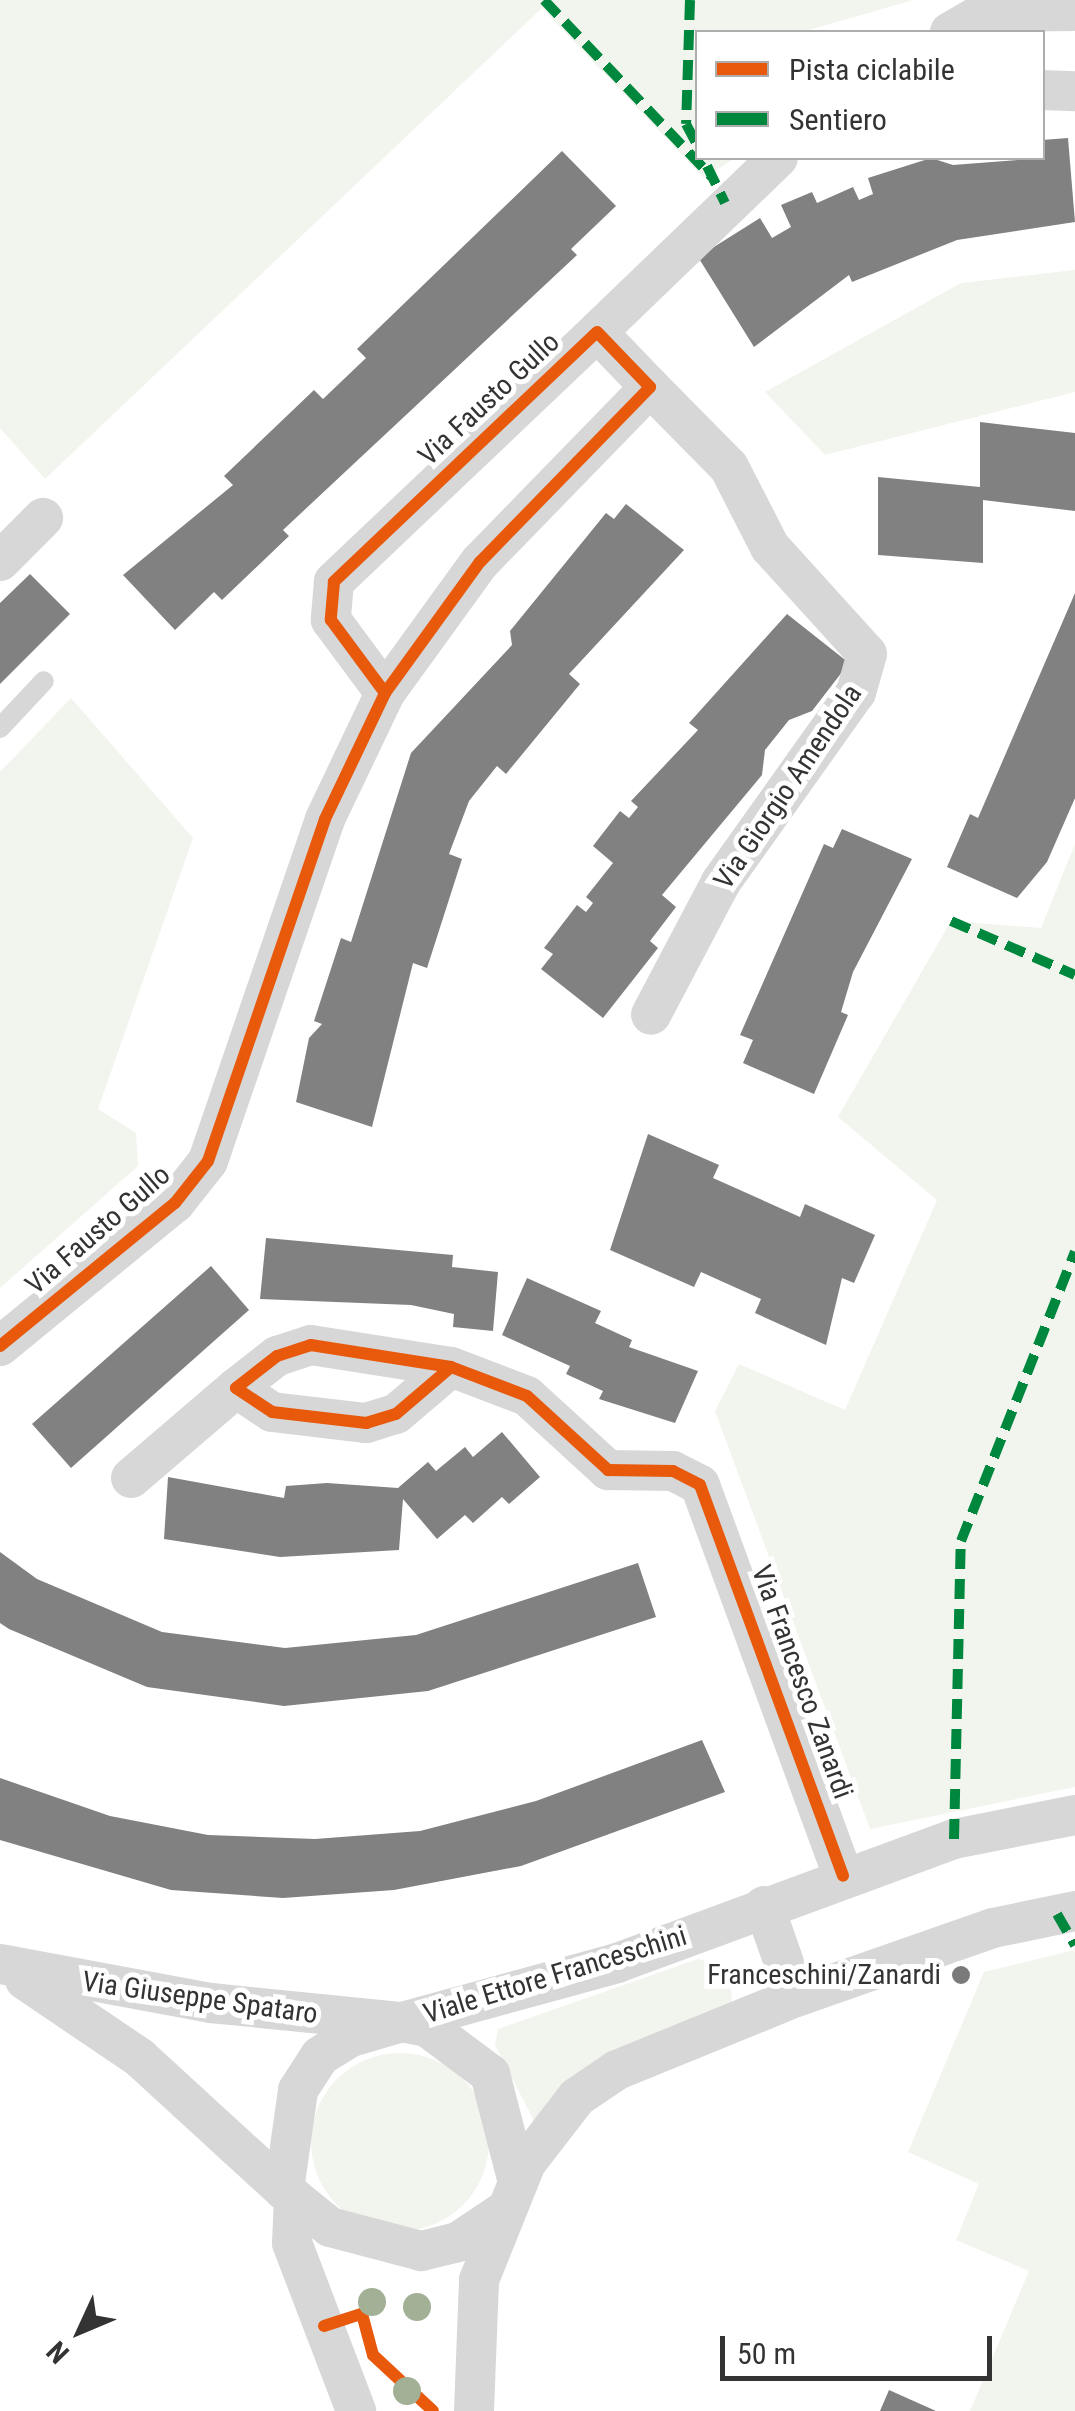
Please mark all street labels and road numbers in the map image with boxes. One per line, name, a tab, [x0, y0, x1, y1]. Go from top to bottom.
street label: Via Fausto Gullo	[412, 325, 566, 473]
street label: Via Giorgio Amendola	[707, 678, 869, 896]
street label: Via Fausto Gullo	[19, 1158, 177, 1302]
street label: Via Francesco Zanardi	[744, 1561, 860, 1803]
street label: Viale Ettore Franceschini	[419, 1919, 691, 2031]
street label: Via Giuseppe Spataro	[80, 1965, 320, 2031]

